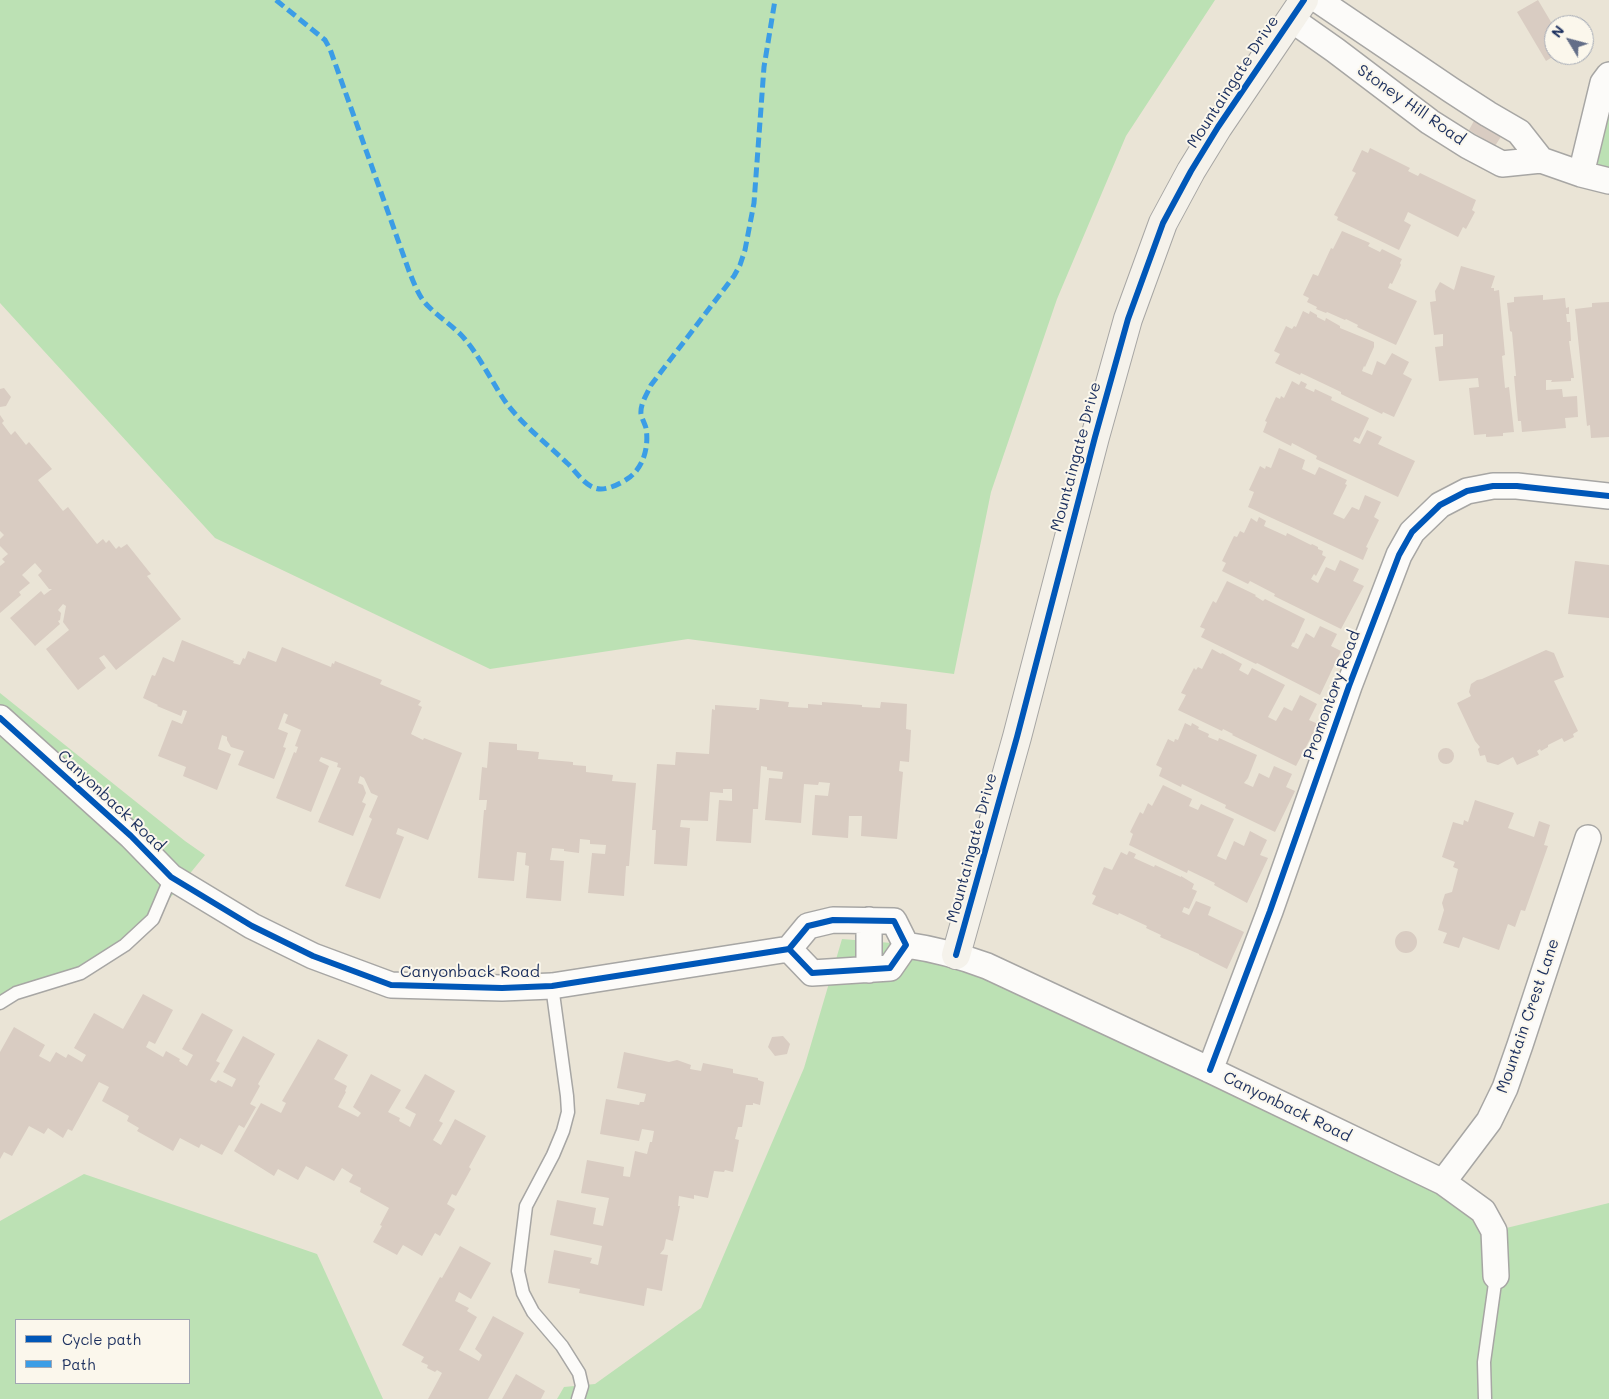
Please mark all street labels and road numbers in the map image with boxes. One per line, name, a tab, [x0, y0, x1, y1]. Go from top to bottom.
street label: Mountaingate Drive	[1183, 12, 1283, 152]
street label: Stoney Hill Road	[1353, 61, 1469, 149]
street label: Mountaingate Drive	[1047, 380, 1105, 534]
street label: Promontory Road	[1300, 628, 1364, 762]
street label: Canyonback Road	[53, 746, 169, 856]
street label: Mountaingate Drive	[943, 771, 1001, 925]
street label: Mountain Crest Lane	[1493, 936, 1563, 1096]
street label: Canyonback Road	[400, 962, 540, 982]
street label: Canyonback Road	[1220, 1068, 1354, 1146]

